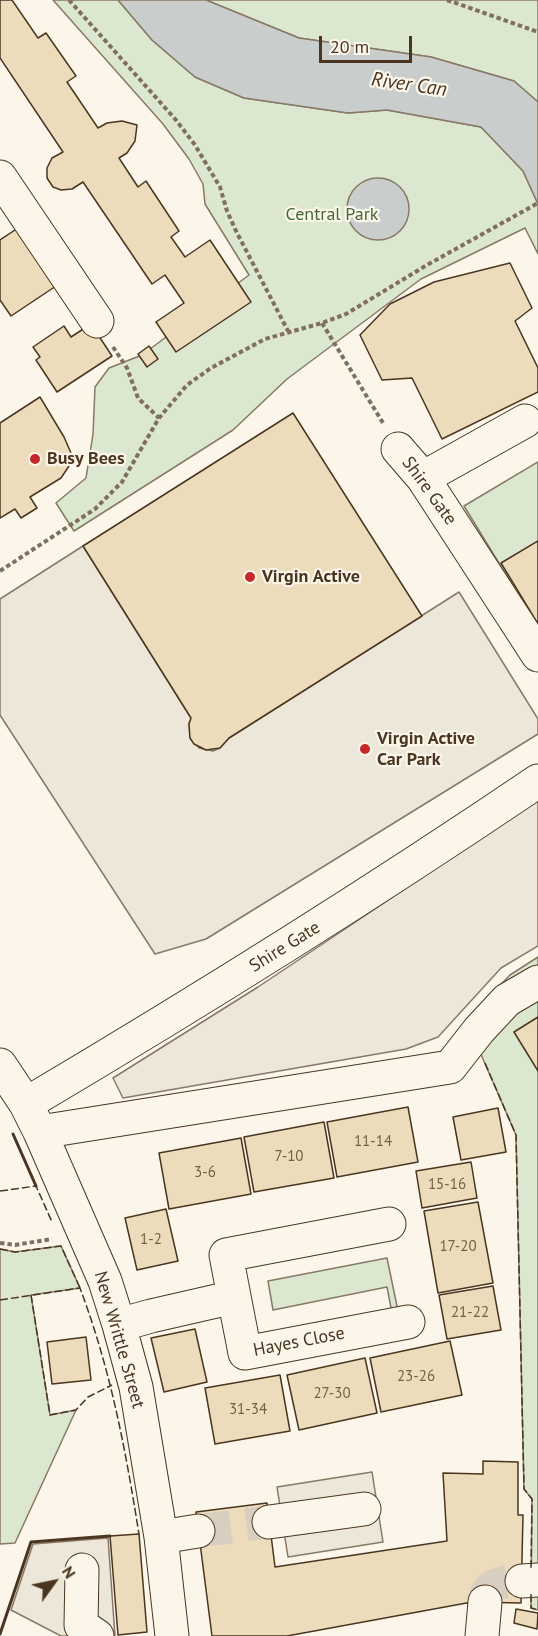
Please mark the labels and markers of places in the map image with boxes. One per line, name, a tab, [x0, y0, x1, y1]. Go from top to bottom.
place label: Busy Bees	[47, 448, 125, 470]
marker: Busy Bees	[28, 452, 42, 466]
place label: Virgin Active	[262, 566, 360, 588]
marker: Virgin Active	[243, 570, 257, 584]
place label: Virgin Active Car Park	[377, 728, 475, 771]
marker: Virgin Active Car Park	[358, 742, 372, 756]

